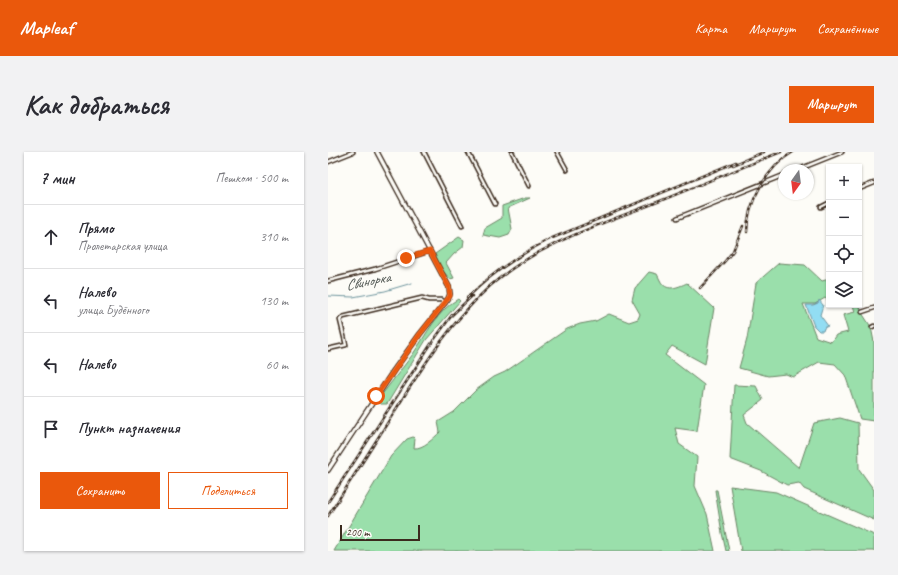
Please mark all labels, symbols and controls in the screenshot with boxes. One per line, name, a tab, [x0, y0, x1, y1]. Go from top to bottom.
text: Mapleaf	[20, 16, 73, 40]
text: Карта	[695, 20, 727, 37]
text: Маршрут	[749, 20, 795, 37]
text: Сохранённые	[817, 20, 878, 37]
button: Маршрут	[789, 86, 874, 123]
text: Как добраться	[24, 87, 169, 122]
north arrow	[778, 164, 814, 200]
map controls	[826, 164, 862, 308]
button: +	[826, 164, 862, 200]
text: 7 мин	[40, 168, 75, 189]
text: Пешком · 500 m	[215, 170, 288, 186]
button: −	[826, 200, 862, 236]
text: Прямо	[78, 219, 114, 238]
icon: ahead	[40, 226, 62, 248]
text: 310 m	[260, 229, 288, 245]
button: locate	[826, 236, 862, 272]
text: Пролетарская улица	[78, 238, 167, 254]
route end	[397, 249, 415, 267]
water label: Свинорка	[344, 268, 394, 295]
button: layers	[826, 272, 862, 308]
text: Налево	[78, 283, 116, 302]
icon: left	[40, 290, 62, 312]
text: 130 m	[260, 293, 288, 309]
text: улица Будённого	[78, 302, 149, 318]
icon: left	[40, 354, 62, 376]
text: Налево	[78, 355, 116, 374]
text: 60 m	[266, 357, 288, 373]
route start	[367, 387, 385, 405]
icon: arrive	[40, 418, 62, 440]
text: Пункт назначения	[78, 419, 180, 438]
button: Сохранить	[40, 472, 160, 509]
button: Поделиться	[168, 472, 288, 509]
scale bar	[340, 523, 420, 542]
text: 200 m	[346, 525, 370, 539]

